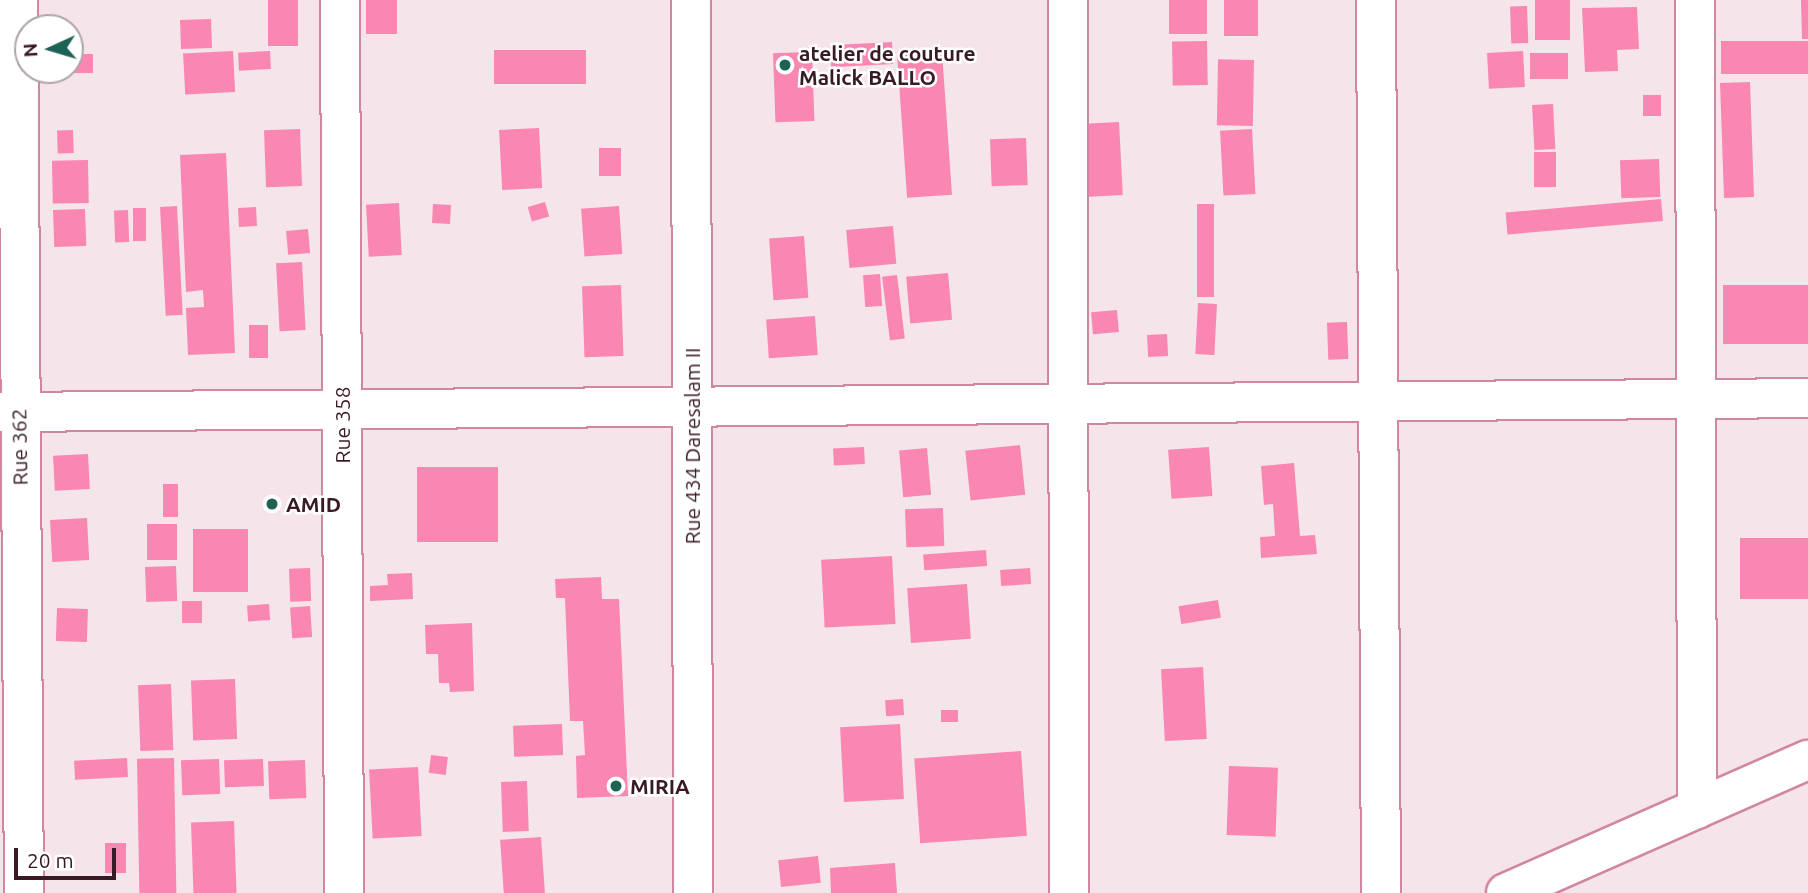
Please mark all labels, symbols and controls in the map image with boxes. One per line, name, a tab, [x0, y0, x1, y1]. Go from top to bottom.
north arrow	[14, 14, 84, 84]
place label: atelier de couture Malick BALLO	[799, 40, 976, 90]
text: N	[19, 42, 42, 58]
marker: atelier de couture Malick BALLO	[777, 57, 793, 73]
street label: Rue 434 Daresalam II	[679, 348, 705, 544]
street label: Rue 358	[329, 386, 355, 464]
street label: Rue 362	[6, 408, 32, 486]
place label: AMID	[286, 491, 341, 517]
marker: AMID	[264, 496, 280, 512]
place label: MIRIA	[630, 773, 690, 799]
marker: MIRIA	[608, 778, 624, 794]
scale bar	[18, 834, 119, 878]
text: 20 m	[27, 848, 74, 872]

